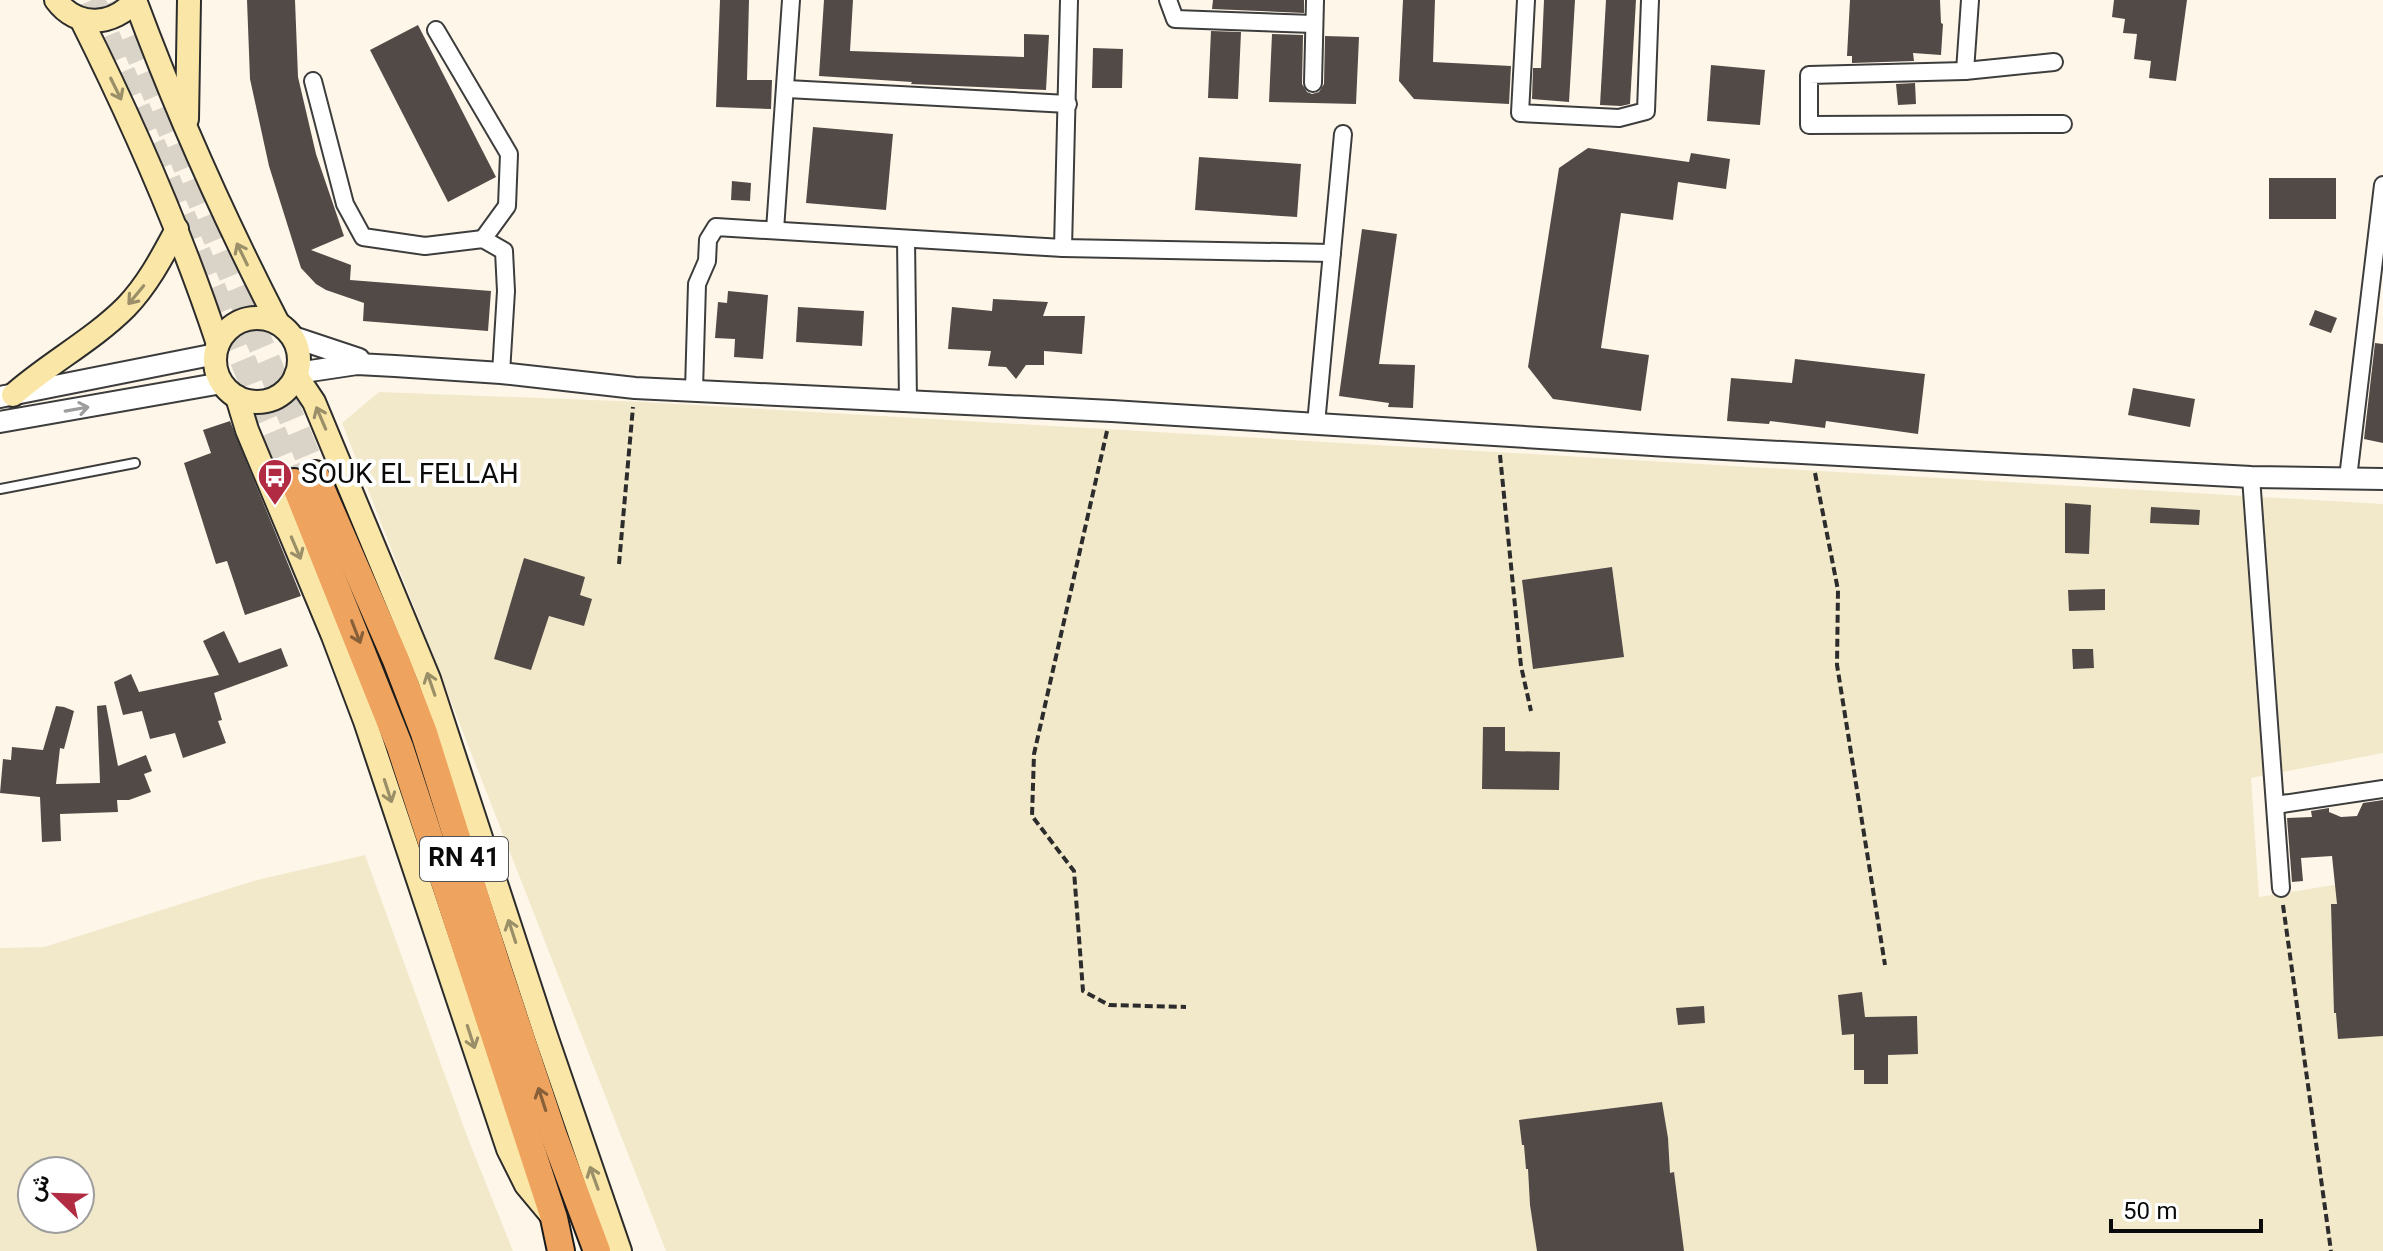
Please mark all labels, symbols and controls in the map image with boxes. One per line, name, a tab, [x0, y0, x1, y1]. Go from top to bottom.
one-way arrow	[109, 77, 124, 101]
one-way arrow	[234, 242, 250, 266]
one-way arrow	[127, 284, 145, 305]
one-way arrow	[64, 400, 89, 415]
one-way arrow	[312, 406, 327, 431]
place label: SOUK EL FELLAH	[301, 454, 519, 498]
bus stop icon: SOUK EL FELLAH	[256, 457, 294, 507]
one-way arrow	[290, 535, 304, 560]
one-way arrow	[350, 619, 364, 644]
one-way arrow	[422, 672, 437, 697]
one-way arrow	[382, 778, 397, 803]
road number: RN 41	[420, 837, 508, 881]
one-way arrow	[504, 918, 519, 944]
one-way arrow	[464, 1025, 479, 1050]
one-way arrow	[533, 1086, 548, 1111]
north arrow	[16, 1155, 96, 1235]
one-way arrow	[586, 1166, 600, 1190]
text: ش	[19, 1169, 61, 1207]
scale bar	[2111, 1183, 2261, 1233]
text: 50 m	[2123, 1194, 2177, 1232]

